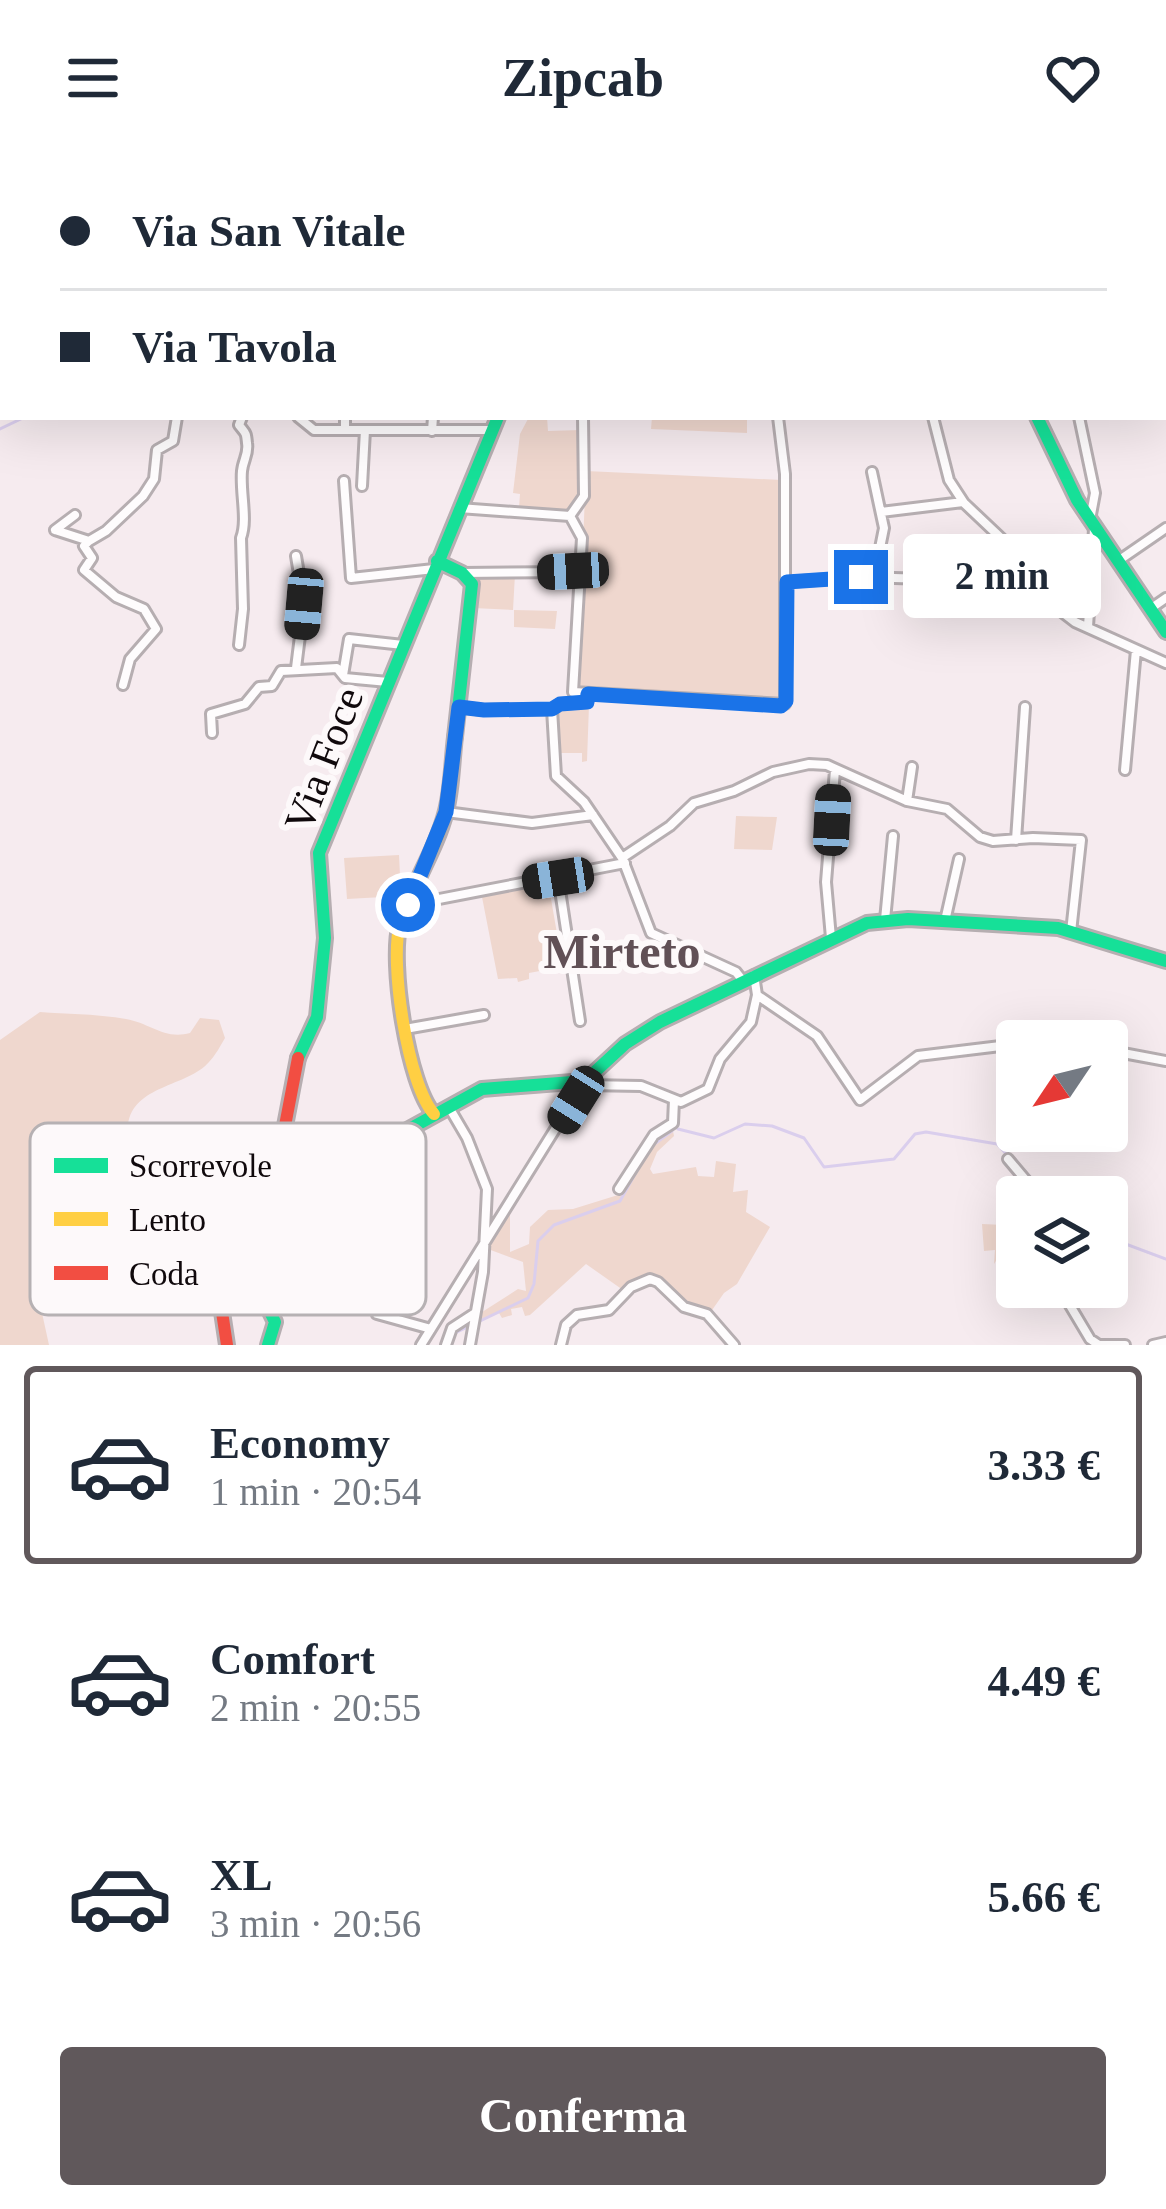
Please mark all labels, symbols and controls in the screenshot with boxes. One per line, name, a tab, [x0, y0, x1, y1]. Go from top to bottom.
icon: menu	[60, 45, 126, 111]
icon: heart	[1040, 45, 1106, 111]
text: Zipcab	[502, 48, 664, 108]
text: Via San Vitale	[132, 206, 405, 256]
text: Via Tavola	[132, 322, 337, 372]
callout: 2 min	[903, 535, 1101, 619]
route end	[834, 550, 888, 604]
car	[536, 551, 610, 591]
text: 2 min	[955, 554, 1049, 597]
car	[283, 567, 325, 641]
street label: Via Foce	[276, 681, 372, 838]
car	[812, 783, 852, 857]
car	[520, 855, 596, 901]
route start	[381, 878, 435, 932]
district label: Mirteto	[543, 925, 701, 978]
north arrow	[996, 1020, 1128, 1152]
map controls	[996, 1020, 1128, 1308]
car	[542, 1060, 610, 1140]
legend	[30, 1123, 426, 1315]
text: Scorrevole	[129, 1148, 272, 1184]
button: layers	[996, 1176, 1128, 1308]
text: Lento	[129, 1202, 206, 1238]
text: Coda	[129, 1256, 199, 1292]
icon: car	[66, 1411, 174, 1519]
text: Economy	[210, 1418, 390, 1468]
text: 3.33 €	[988, 1440, 1100, 1490]
text: 1 min · 20:54	[210, 1470, 421, 1513]
icon: car	[66, 1627, 174, 1735]
text: Comfort	[210, 1634, 375, 1684]
text: 4.49 €	[988, 1656, 1100, 1706]
text: 2 min · 20:55	[210, 1686, 421, 1729]
icon: car	[66, 1843, 174, 1951]
text: XL	[210, 1850, 273, 1900]
text: 5.66 €	[988, 1872, 1100, 1922]
text: 3 min · 20:56	[210, 1902, 421, 1945]
button: Conferma	[60, 2047, 1106, 2185]

